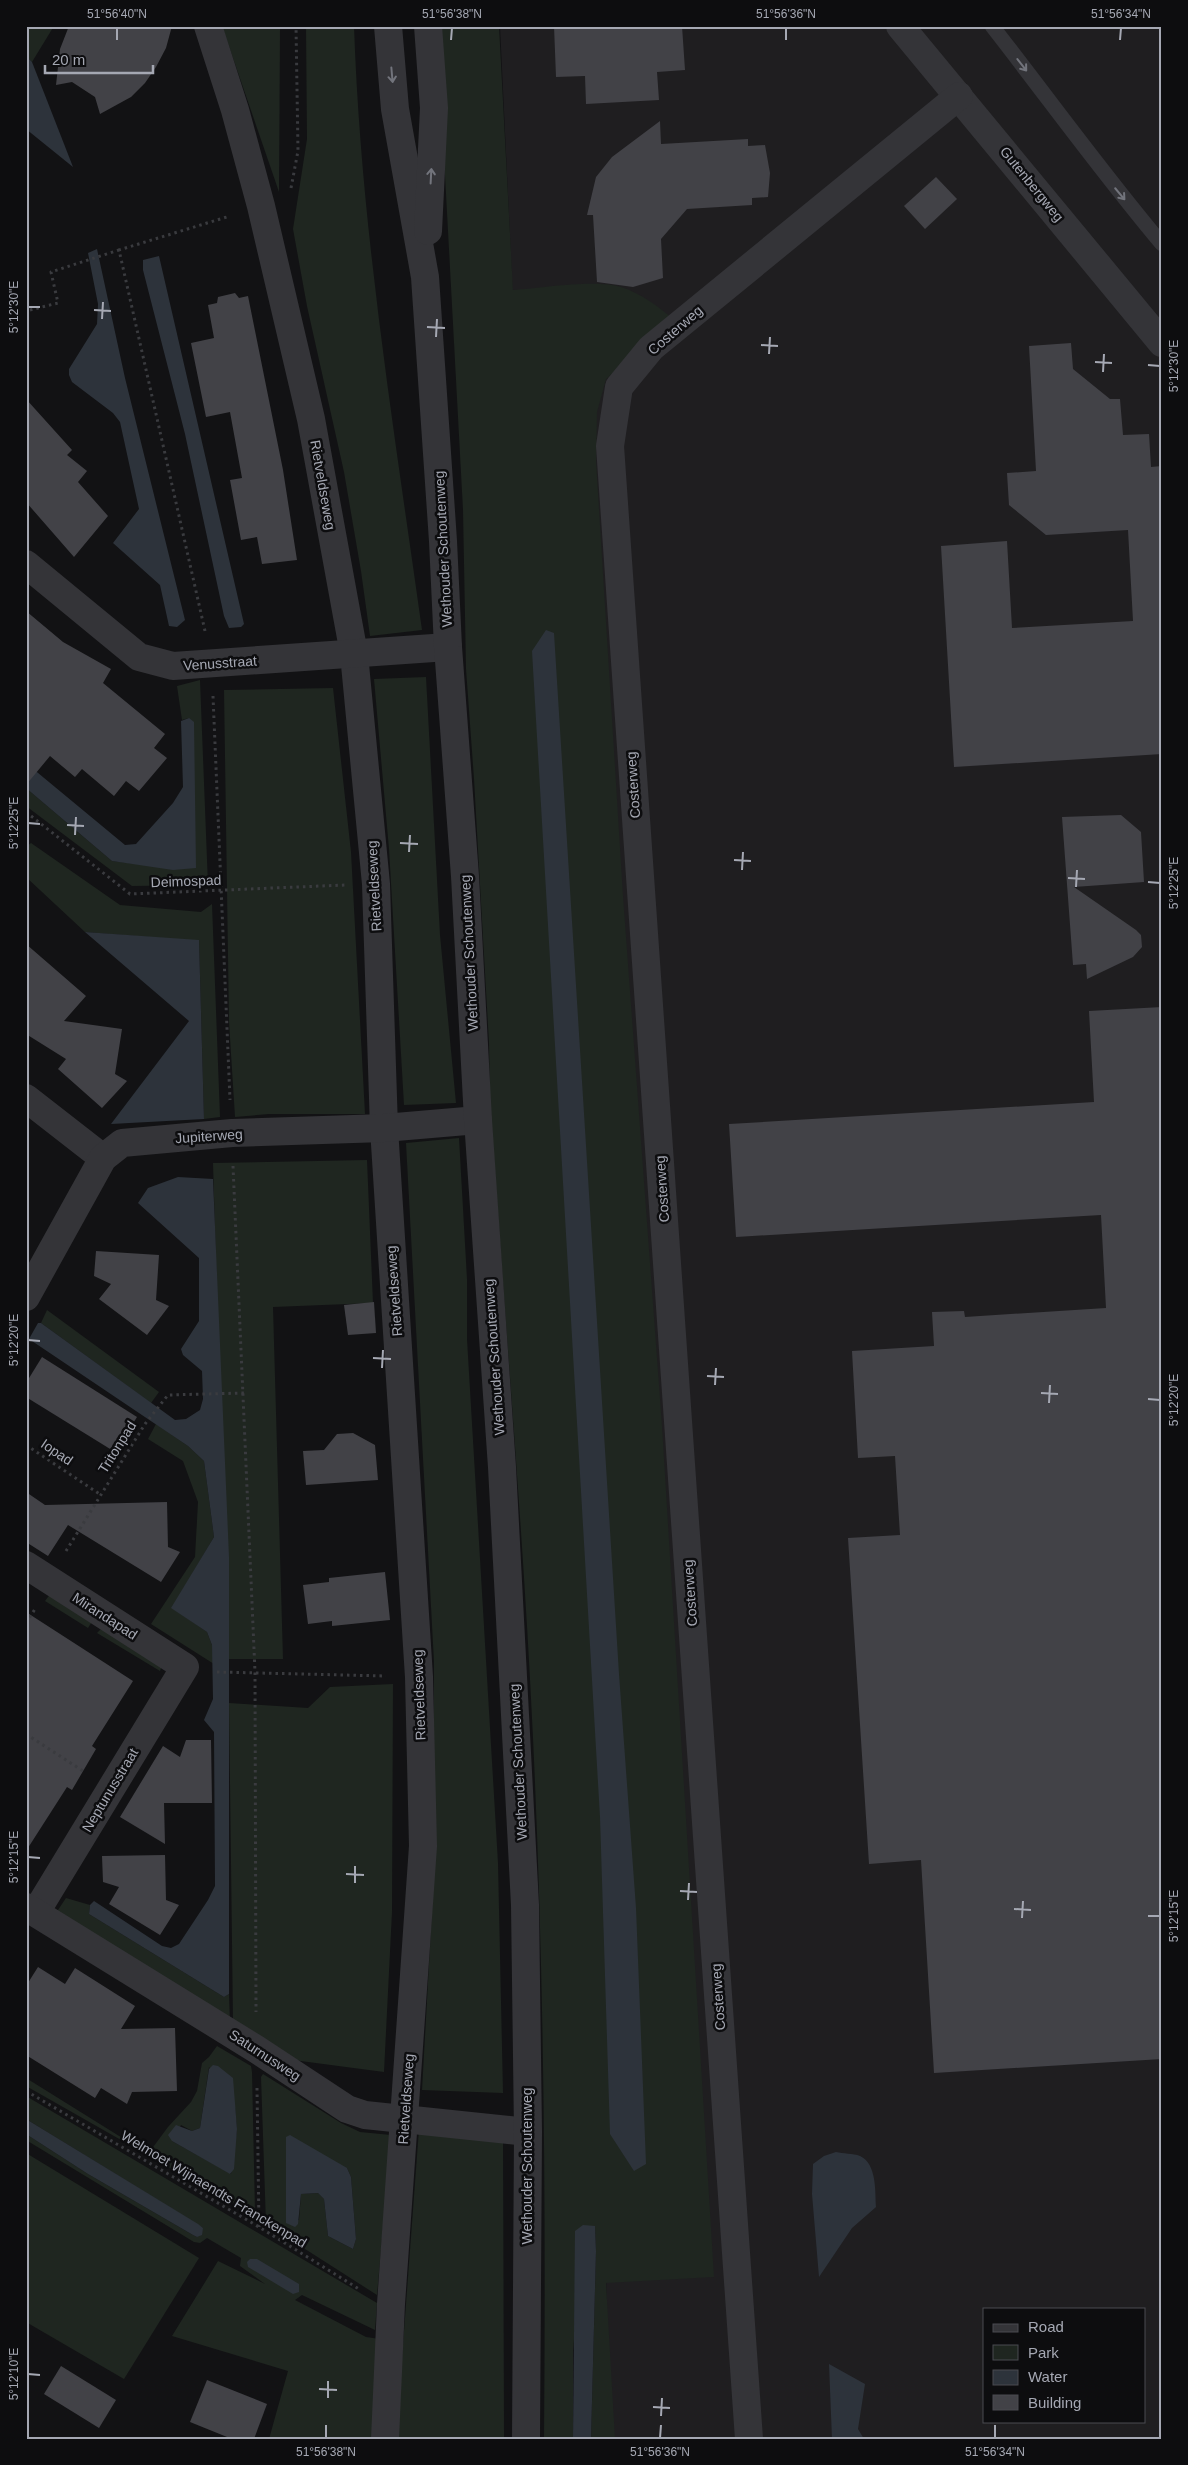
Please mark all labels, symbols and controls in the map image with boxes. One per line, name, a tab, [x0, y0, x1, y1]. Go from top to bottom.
text: 51°56'40"N	[87, 7, 147, 21]
text: 51°56'38"N	[422, 7, 482, 21]
text: 51°56'36"N	[756, 7, 816, 21]
text: 51°56'34"N	[1091, 7, 1151, 21]
scale bar	[45, 42, 152, 74]
text: 20 m	[52, 51, 85, 68]
one-way arrow	[1017, 58, 1028, 71]
one-way arrow	[387, 67, 397, 83]
street label: Gutenbergweg	[997, 143, 1067, 225]
one-way arrow	[426, 168, 435, 184]
one-way arrow	[1114, 188, 1126, 201]
text: 5°12'30"E	[7, 281, 21, 333]
street label: Costerweg	[644, 302, 706, 358]
text: 5°12'30"E	[1167, 340, 1181, 392]
street label: Rietveldseweg	[307, 439, 339, 531]
street label: Wethouder Schoutenweg	[431, 470, 455, 628]
street label: Venusstraat	[183, 652, 258, 674]
street label: Costerweg	[623, 751, 643, 819]
text: 5°12'25"E	[7, 797, 21, 849]
street label: Rietveldseweg	[364, 840, 384, 932]
text: 5°12'25"E	[1167, 857, 1181, 909]
street label: Deimospad	[150, 872, 222, 890]
street label: Wethouder Schoutenweg	[457, 874, 481, 1032]
street label: Jupiterweg	[175, 1126, 243, 1146]
street label: Costerweg	[652, 1155, 672, 1223]
street label: Rietveldseweg	[383, 1245, 405, 1337]
street label: Wethouder Schoutenweg	[481, 1278, 507, 1436]
text: 5°12'20"E	[7, 1314, 21, 1366]
text: 5°12'20"E	[1167, 1374, 1181, 1426]
street label: Tritonpad	[95, 1418, 139, 1476]
street label: Iopad	[38, 1436, 76, 1468]
street label: Costerweg	[680, 1559, 700, 1627]
street label: Mirandapad	[70, 1589, 140, 1643]
street label: Rietveldseweg	[409, 1649, 429, 1741]
street label: Wethouder Schoutenweg	[506, 1683, 530, 1841]
street label: Neptunusstraat	[79, 1745, 141, 1835]
text: 5°12'15"E	[7, 1831, 21, 1883]
text: 5°12'15"E	[1167, 1890, 1181, 1942]
street label: Costerweg	[708, 1963, 728, 2031]
street label: Saturnusweg	[226, 2026, 304, 2084]
street label: Rietveldseweg	[395, 2053, 417, 2145]
street label: Wethouder Schoutenweg	[519, 2088, 535, 2244]
street label: Welmoet Wijnaendts Franckenpad	[118, 2127, 310, 2251]
legend	[983, 2308, 1146, 2422]
text: Road	[1028, 2318, 1064, 2335]
text: Park	[1028, 2344, 1059, 2361]
text: 5°12'10"E	[7, 2348, 21, 2400]
text: Water	[1028, 2368, 1067, 2385]
text: Building	[1028, 2394, 1081, 2411]
text: 51°56'38"N	[296, 2445, 356, 2459]
text: 51°56'36"N	[630, 2445, 690, 2459]
text: 51°56'34"N	[965, 2445, 1025, 2459]

